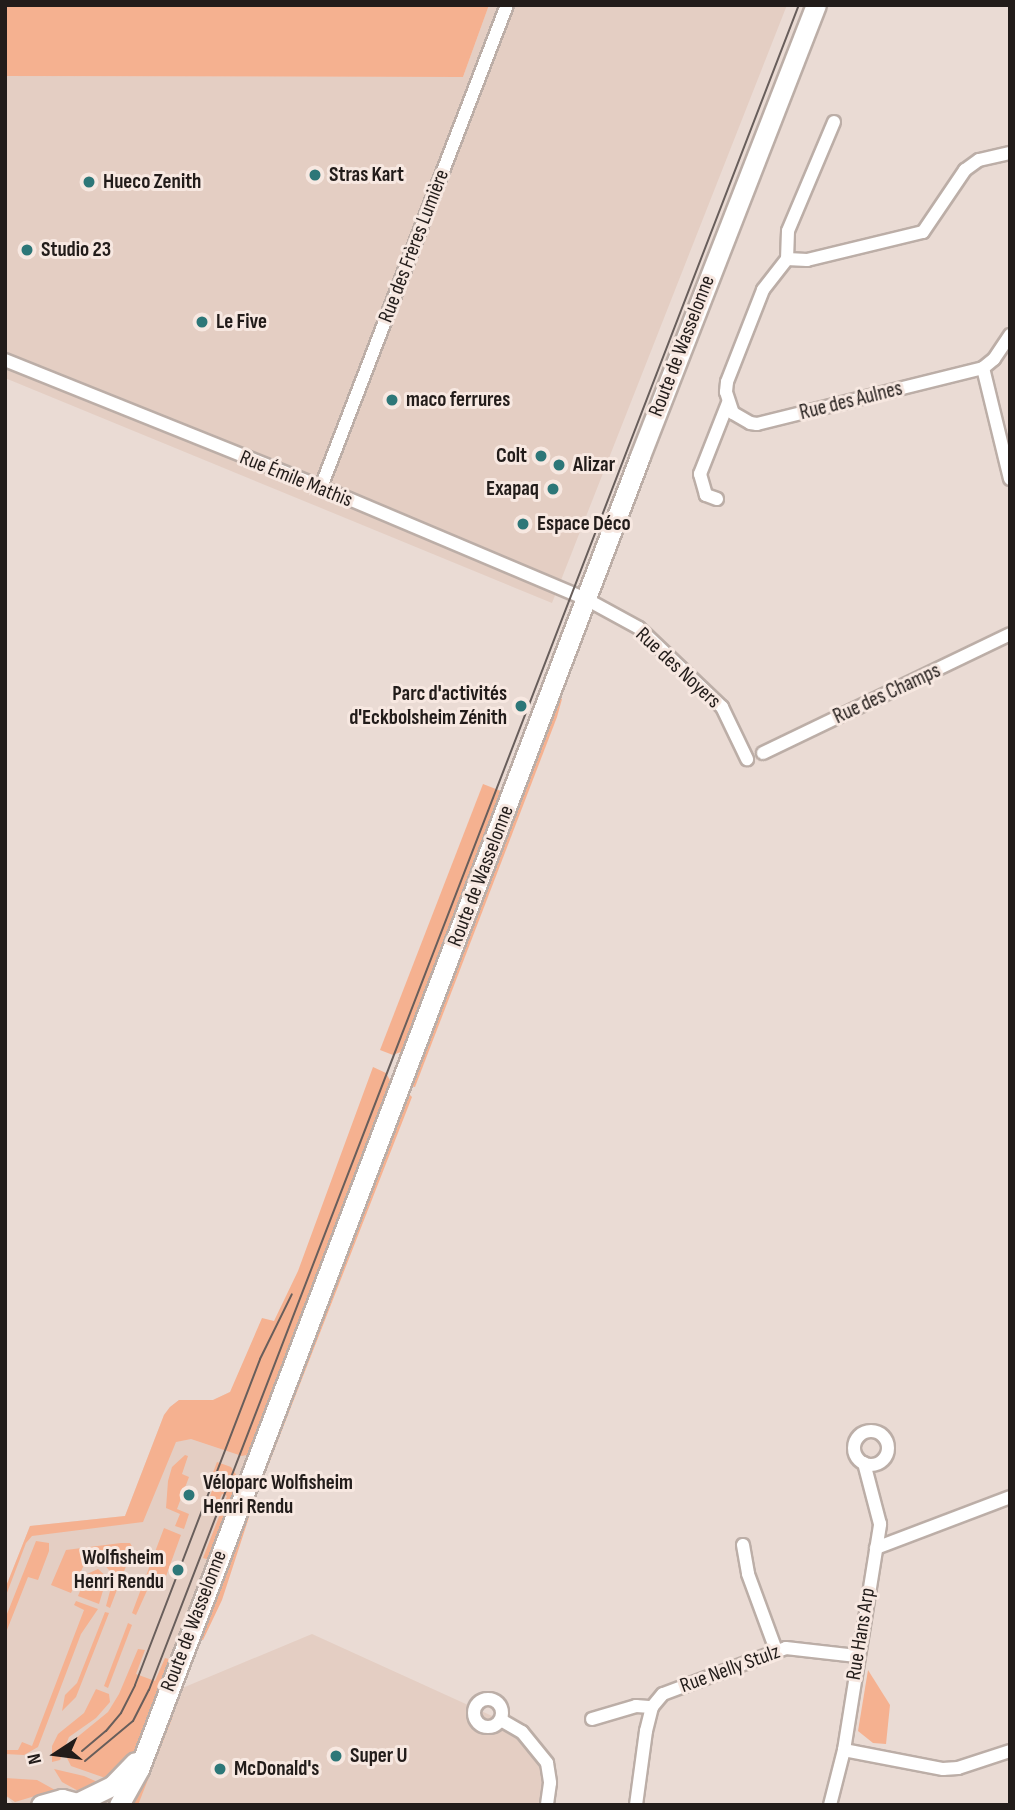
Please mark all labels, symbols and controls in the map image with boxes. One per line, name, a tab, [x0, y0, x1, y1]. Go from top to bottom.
place label: Stras Kart	[329, 162, 404, 188]
street label: Rue des Frères Lumière	[373, 166, 455, 326]
marker: Stras Kart	[307, 167, 323, 183]
place label: Hueco Zenith	[103, 169, 201, 195]
marker: Hueco Zenith	[81, 174, 97, 190]
place label: Studio 23	[41, 237, 111, 263]
marker: Studio 23	[19, 242, 35, 258]
street label: Route de Wasselonne	[644, 272, 720, 420]
place label: Le Five	[216, 309, 267, 335]
marker: Le Five	[194, 314, 210, 330]
street label: Rue des Aulnes	[797, 376, 905, 426]
place label: maco ferrures	[406, 387, 510, 413]
marker: maco ferrures	[384, 392, 400, 408]
place label: Colt	[496, 443, 527, 469]
street label: Rue Émile Mathis	[236, 445, 356, 513]
marker: Colt	[533, 448, 549, 464]
place label: Alizar	[573, 452, 615, 478]
marker: Alizar	[551, 457, 567, 473]
place label: Exapaq	[486, 476, 539, 502]
marker: Exapaq	[545, 481, 561, 497]
place label: Espace Déco	[537, 511, 631, 537]
marker: Espace Déco	[515, 516, 531, 532]
street label: Rue des Noyers	[630, 622, 726, 714]
street label: Rue des Champs	[829, 658, 945, 730]
place label: Parc d'activités d'Eckbolsheim Zénith	[349, 681, 507, 731]
marker: Parc d'activités d'Eckbolsheim Zénith	[513, 698, 529, 714]
street label: Route de Wasselonne	[443, 802, 519, 950]
place label: Véloparc Wolfisheim Henri Rendu	[203, 1470, 353, 1520]
marker: Véloparc Wolfisheim Henri Rendu	[181, 1487, 197, 1503]
place label: Wolfisheim Henri Rendu	[74, 1545, 164, 1595]
street label: Route de Wasselonne	[156, 1547, 232, 1695]
marker: Wolfisheim Henri Rendu	[170, 1562, 186, 1578]
street label: Rue Hans Arp	[841, 1586, 881, 1682]
street label: Rue Nelly Stulz	[677, 1639, 783, 1699]
north arrow	[21, 1719, 91, 1789]
place label: Super U	[350, 1743, 407, 1769]
marker: Super U	[328, 1748, 344, 1764]
text: N	[23, 1751, 47, 1766]
place label: McDonald's	[234, 1756, 319, 1782]
marker: McDonald's	[212, 1761, 228, 1777]

